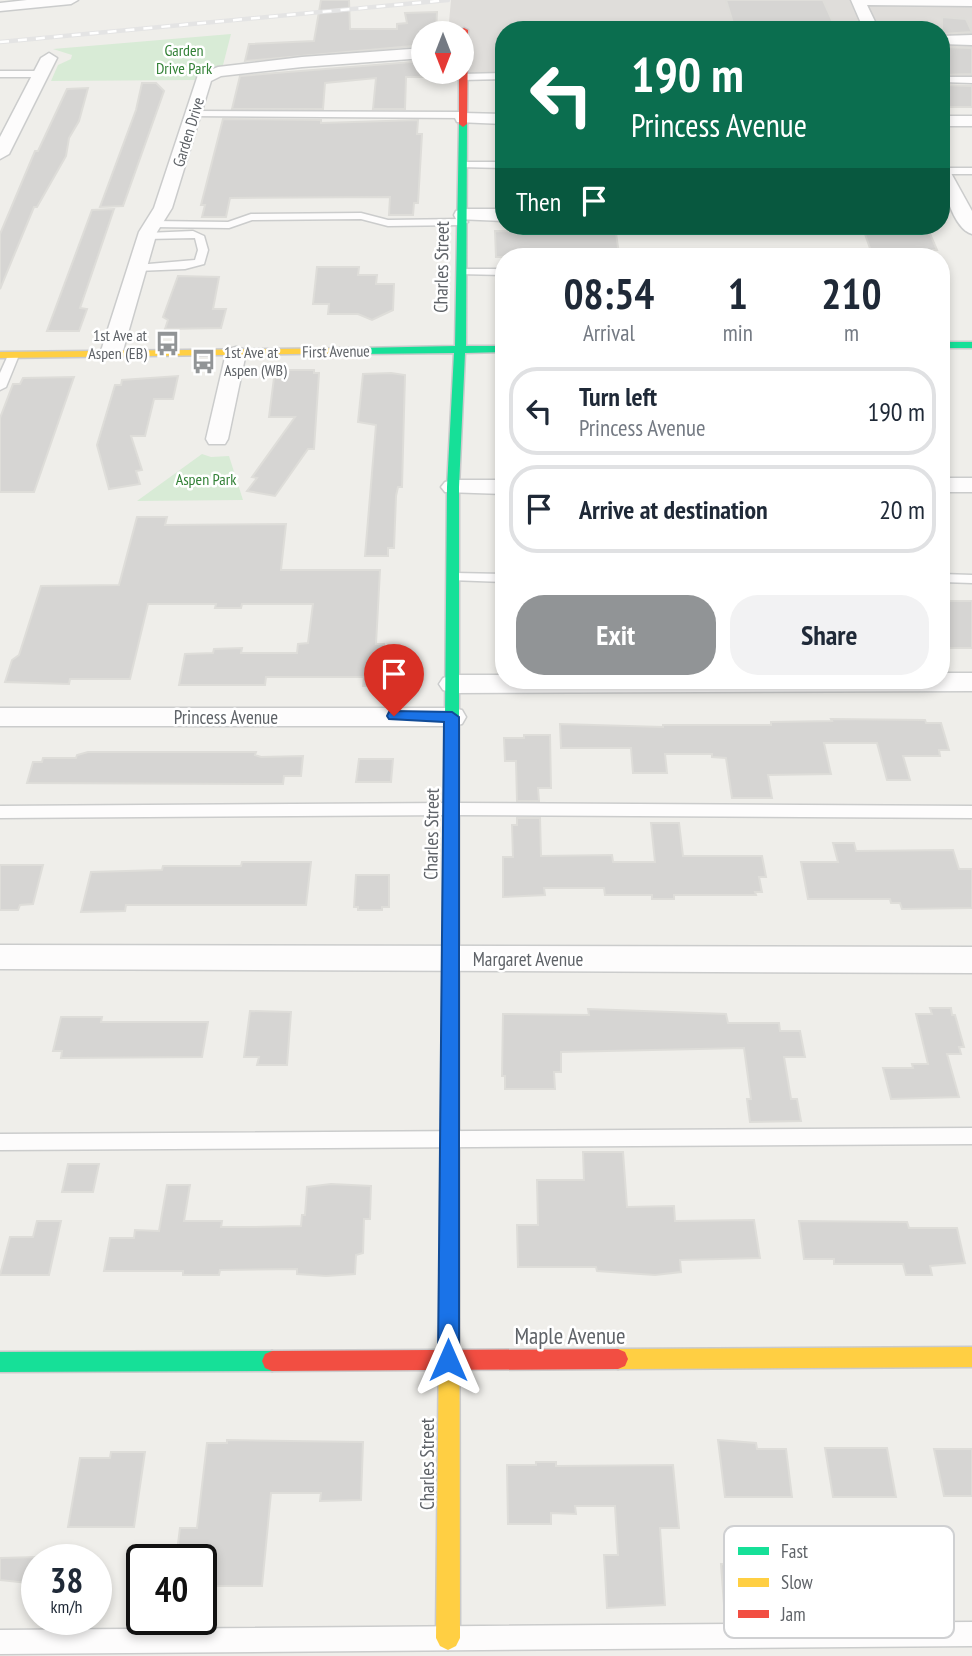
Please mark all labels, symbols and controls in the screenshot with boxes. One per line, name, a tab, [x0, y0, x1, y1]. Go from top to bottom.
north arrow	[411, 21, 474, 84]
map controls	[411, 21, 474, 84]
park label: Garden Drive Park	[156, 40, 213, 78]
text: 190 m	[631, 42, 744, 106]
icon: left	[516, 49, 607, 140]
street label: Garden Drive	[168, 95, 208, 169]
text: Princess Avenue	[631, 104, 807, 146]
icon: arrive	[575, 182, 613, 220]
text: Then	[516, 185, 561, 218]
street label: Charles Street	[428, 220, 454, 313]
text: 08:54	[563, 266, 654, 321]
text: 1	[728, 266, 748, 321]
text: 210	[821, 266, 882, 321]
text: Arrival	[583, 318, 635, 347]
text: min	[723, 318, 753, 347]
text: m	[844, 318, 859, 347]
place label: 1st Ave at Aspen (EB)	[88, 325, 148, 363]
bus stop icon: 1st Ave at Aspen (EB)	[153, 330, 181, 358]
street label: First Avenue	[302, 340, 370, 362]
place label: 1st Ave at Aspen (WB)	[224, 342, 287, 380]
bus stop icon: 1st Ave at Aspen (WB)	[190, 347, 218, 375]
text: Turn left	[579, 380, 657, 413]
icon: left	[520, 392, 558, 430]
text: 190 m	[867, 395, 925, 428]
text: Princess Avenue	[579, 413, 705, 442]
park label: Aspen Park	[176, 469, 237, 489]
icon: arrive	[520, 490, 558, 528]
text: Arrive at destination	[579, 493, 768, 526]
text: 20 m	[879, 493, 925, 526]
button: Exit	[516, 595, 716, 675]
button: Share	[730, 595, 929, 675]
pin	[364, 644, 424, 716]
icon: arrive	[375, 655, 413, 693]
street label: Princess Avenue	[174, 705, 278, 729]
street label: Charles Street	[418, 787, 444, 880]
street label: Margaret Avenue	[473, 947, 583, 971]
street label: Maple Avenue	[514, 1321, 626, 1350]
position arrow	[411, 1323, 485, 1397]
street label: Charles Street	[415, 1417, 439, 1510]
legend	[724, 1526, 954, 1638]
text: Fast	[781, 1539, 809, 1563]
speed limit sign: 40	[126, 1544, 217, 1635]
text: 38	[50, 1557, 83, 1603]
text: Slow	[781, 1570, 814, 1594]
text: km/h	[51, 1595, 82, 1618]
text: Jam	[780, 1602, 806, 1626]

